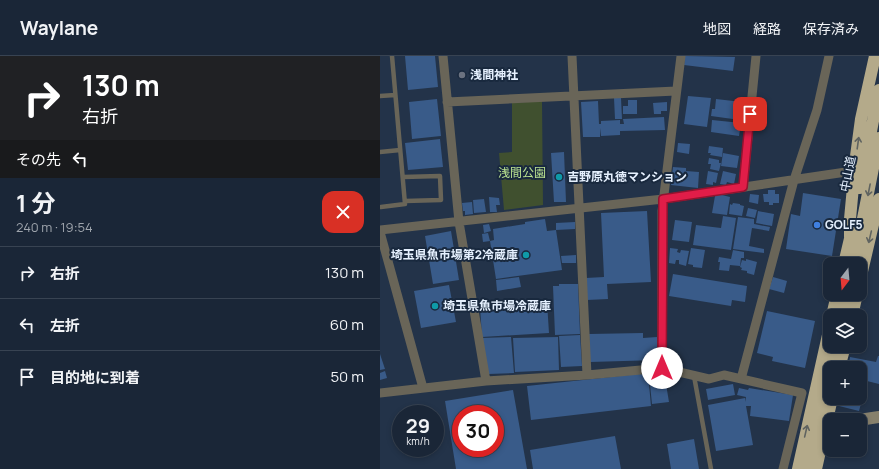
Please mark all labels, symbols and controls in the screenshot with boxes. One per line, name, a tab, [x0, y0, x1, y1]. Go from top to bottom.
text: Waylane	[20, 15, 98, 41]
text: 地図	[703, 19, 731, 38]
text: 経路	[753, 19, 781, 38]
text: 保存済み	[803, 19, 859, 38]
text: 130 m	[82, 66, 160, 104]
place label: 浅間神社	[470, 66, 518, 83]
marker: 浅間神社	[457, 70, 467, 80]
icon: right	[16, 72, 68, 124]
pin	[733, 97, 767, 131]
icon: arrive	[739, 103, 761, 125]
text: 右折	[82, 104, 118, 128]
one-way arrow	[854, 137, 862, 150]
icon: left	[69, 148, 91, 170]
text: その先	[16, 149, 61, 170]
street label: 中山道	[836, 155, 859, 193]
park label: 浅間公園	[498, 164, 546, 181]
place label: 吉野原丸徳マンション	[567, 168, 687, 185]
marker: 吉野原丸徳マンション	[554, 172, 564, 182]
one-way arrow	[865, 183, 873, 196]
text: 1 分	[16, 186, 55, 219]
button: close	[322, 191, 364, 233]
place label: GOLF5	[825, 216, 863, 233]
text: 240 m · 19:54	[16, 218, 93, 236]
marker: GOLF5	[812, 220, 822, 230]
one-way arrow	[866, 230, 874, 243]
place label: 埼玉県魚市場第2冷蔵庫	[391, 246, 518, 263]
marker: 埼玉県魚市場第2冷蔵庫	[521, 250, 531, 260]
north arrow	[823, 257, 867, 301]
map controls	[823, 257, 867, 457]
icon: right	[16, 262, 38, 284]
text: 130 m	[325, 262, 364, 283]
text: 右折	[50, 263, 80, 284]
place label: 埼玉県魚市場冷蔵庫	[443, 297, 551, 314]
marker: 埼玉県魚市場冷蔵庫	[430, 301, 440, 311]
button: layers	[823, 309, 867, 353]
icon: left	[16, 314, 38, 336]
text: 60 m	[330, 314, 364, 335]
text: 左折	[50, 315, 80, 336]
position arrow	[641, 347, 683, 389]
button: +	[823, 361, 867, 405]
icon: arrive	[16, 366, 38, 388]
text: 50 m	[330, 366, 364, 387]
text: 目的地に到着	[50, 367, 140, 388]
speed limit sign: 30	[452, 405, 504, 457]
text: 29	[406, 412, 430, 439]
button: −	[823, 413, 867, 457]
one-way arrow	[803, 425, 811, 438]
text: km/h	[406, 434, 430, 448]

